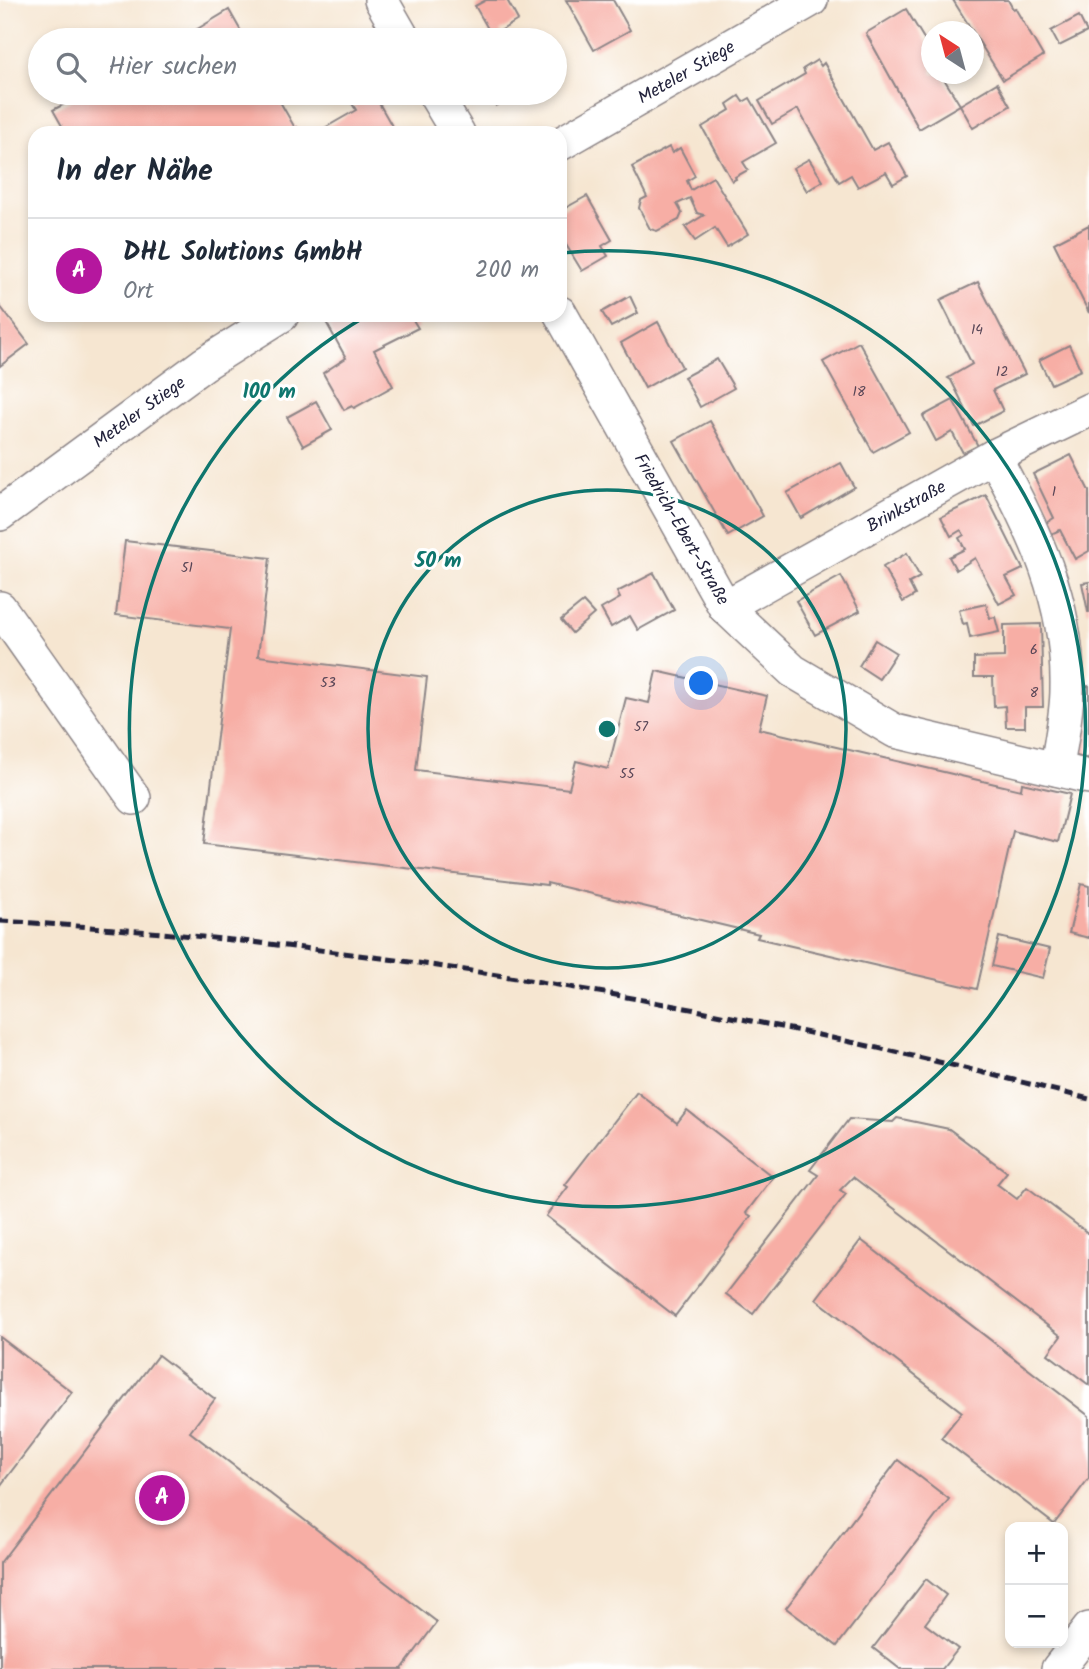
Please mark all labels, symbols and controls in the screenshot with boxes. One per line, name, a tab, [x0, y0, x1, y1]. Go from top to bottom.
north arrow	[921, 21, 984, 84]
search box	[28, 28, 567, 105]
street label: Meteler Stiege	[632, 34, 741, 113]
text: Hier suchen	[108, 46, 237, 88]
icon: search	[52, 48, 90, 86]
text: In der Nähe	[56, 148, 213, 196]
text: DHL Solutions GmbH	[123, 232, 363, 274]
text: A	[72, 253, 86, 289]
text: 200 m	[475, 253, 539, 289]
text: Ort	[123, 274, 154, 310]
house number: 14	[971, 319, 983, 341]
house number: 12	[996, 361, 1008, 383]
street label: Meteler Stiege	[87, 370, 192, 457]
text: 100 m	[242, 376, 296, 409]
house number: 18	[853, 381, 866, 403]
street label: Friedrich-Ebert-Straße	[625, 448, 736, 611]
street label: Brinkstraße	[861, 473, 952, 541]
house number: 1	[1052, 481, 1056, 503]
text: 50 m	[414, 545, 461, 578]
house number: 51	[181, 557, 193, 579]
house number: 6	[1030, 639, 1038, 661]
your location	[684, 666, 718, 700]
house number: 53	[320, 672, 336, 694]
house number: 8	[1030, 682, 1039, 704]
house number: 57	[634, 716, 649, 738]
centre of rings	[595, 717, 619, 741]
house number: 55	[619, 763, 636, 785]
pin: A	[139, 1472, 185, 1524]
map controls	[1005, 1522, 1068, 1648]
button: +	[1005, 1522, 1068, 1585]
button: −	[1005, 1585, 1068, 1648]

